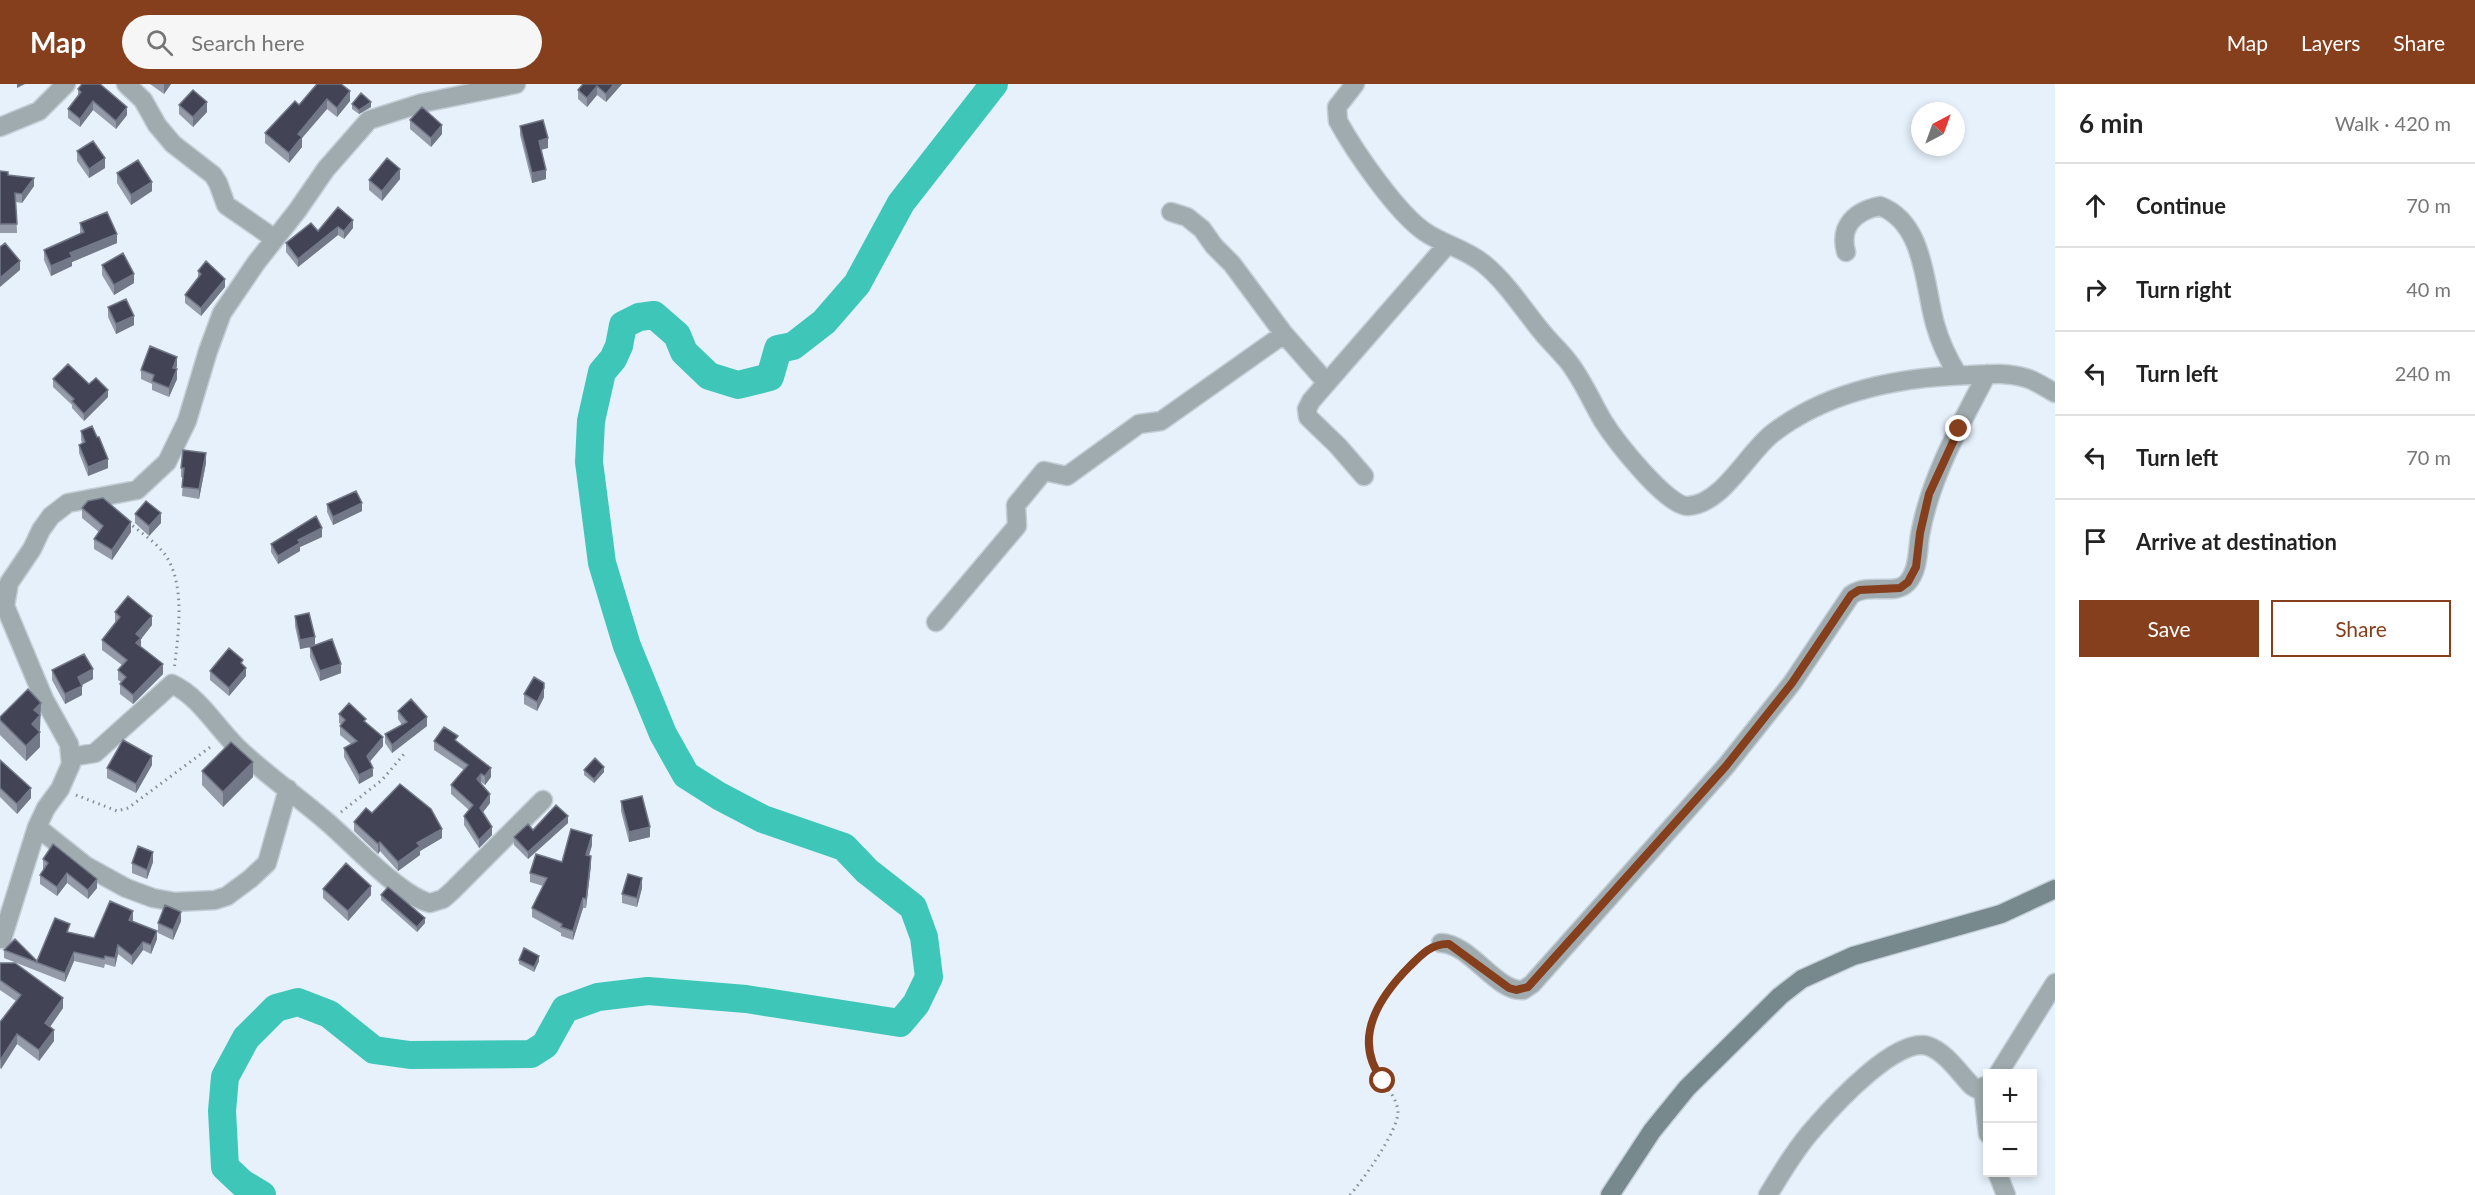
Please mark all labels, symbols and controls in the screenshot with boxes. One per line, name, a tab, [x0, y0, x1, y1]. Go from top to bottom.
search box	[122, 15, 542, 69]
text: Map	[30, 25, 86, 59]
icon: search	[143, 26, 176, 59]
text: Search here	[191, 29, 305, 56]
text: Map	[2227, 30, 2268, 55]
text: Layers	[2301, 30, 2360, 55]
text: Share	[2393, 30, 2445, 55]
north arrow	[1911, 102, 1965, 156]
text: 6 min	[2079, 107, 2143, 139]
text: Walk · 420 m	[2335, 111, 2451, 135]
icon: ahead	[2079, 189, 2112, 222]
text: Continue	[2136, 192, 2226, 219]
text: 70 m	[2406, 193, 2451, 217]
icon: right	[2079, 273, 2112, 306]
text: Turn right	[2136, 276, 2231, 303]
text: 40 m	[2406, 277, 2451, 301]
icon: left	[2079, 357, 2112, 390]
text: Turn left	[2136, 360, 2218, 387]
text: 240 m	[2395, 361, 2451, 385]
route end	[1945, 415, 1971, 441]
icon: left	[2079, 441, 2112, 474]
text: Turn left	[2136, 444, 2218, 471]
text: 70 m	[2406, 445, 2451, 469]
icon: arrive	[2079, 525, 2112, 558]
text: Arrive at destination	[2136, 528, 2337, 555]
button: Save	[2079, 600, 2259, 657]
button: Share	[2271, 600, 2451, 657]
route start	[1369, 1067, 1395, 1093]
map controls	[1983, 1069, 2037, 1177]
button: +	[1983, 1069, 2037, 1123]
button: −	[1983, 1123, 2037, 1177]

